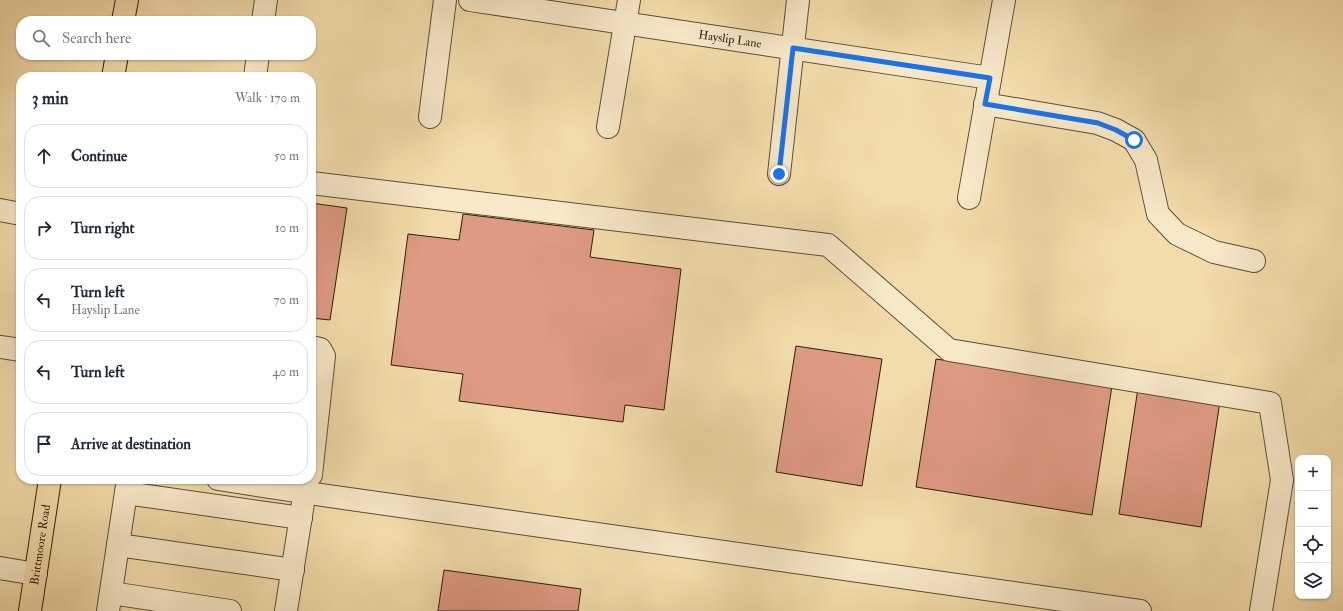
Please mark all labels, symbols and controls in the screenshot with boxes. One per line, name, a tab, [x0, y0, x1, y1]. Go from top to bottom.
search box	[16, 16, 316, 60]
icon: search	[30, 27, 52, 49]
street label: Hayslip Lane	[697, 27, 763, 52]
text: Search here	[62, 29, 131, 48]
text: 3 min	[32, 88, 69, 109]
text: Walk · 170 m	[235, 90, 300, 106]
route start	[1125, 131, 1143, 149]
icon: ahead	[33, 145, 55, 167]
text: Continue	[71, 147, 127, 166]
text: 50 m	[274, 148, 299, 164]
route end	[770, 165, 788, 183]
icon: right	[33, 217, 55, 239]
text: Turn right	[71, 219, 134, 238]
text: 10 m	[275, 220, 299, 236]
text: Turn left	[71, 283, 125, 302]
icon: left	[33, 289, 55, 311]
text: 70 m	[274, 292, 299, 308]
text: Hayslip Lane	[71, 302, 140, 318]
icon: left	[33, 361, 55, 383]
text: Turn left	[71, 363, 125, 382]
text: 40 m	[273, 364, 299, 380]
icon: arrive	[33, 433, 55, 455]
text: Arrive at destination	[71, 435, 191, 454]
map controls	[1295, 455, 1331, 599]
button: +	[1295, 455, 1331, 491]
button: −	[1295, 491, 1331, 527]
street label: Brittmoore Road	[27, 504, 54, 586]
button: locate	[1295, 527, 1331, 563]
button: layers	[1295, 563, 1331, 599]

